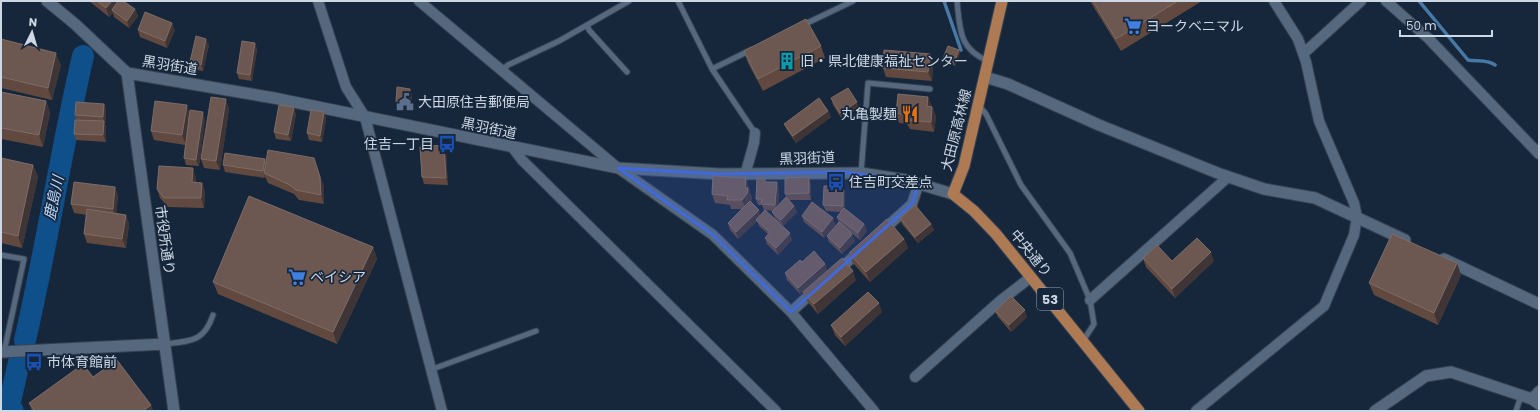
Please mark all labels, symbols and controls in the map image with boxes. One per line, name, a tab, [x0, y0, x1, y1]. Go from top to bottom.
north arrow	[12, 12, 52, 52]
scale bar	[1400, 12, 1492, 38]
text: N	[28, 14, 38, 30]
supermarket icon: ヨークベニマル	[1123, 16, 1143, 36]
place label: ヨークベニマル	[1146, 16, 1244, 36]
text: 50 m	[1406, 17, 1437, 34]
street label: 黒羽街道	[141, 51, 199, 79]
building icon: 旧・県北健康福祉センター	[777, 51, 797, 71]
place label: 旧・県北健康福祉センター	[800, 51, 968, 71]
street label: 大田原高林線	[936, 87, 976, 173]
public building icon: 大田原住吉郵便局	[395, 92, 415, 112]
place label: 大田原住吉郵便局	[418, 92, 530, 112]
place label: 丸亀製麺	[841, 104, 897, 124]
restaurant icon: 丸亀製麺	[900, 104, 920, 124]
street label: 黒羽街道	[460, 112, 518, 144]
place label: 住吉一丁目	[364, 134, 434, 154]
bus stop icon: 住吉一丁目	[437, 134, 457, 154]
street label: 黒羽街道	[779, 147, 835, 169]
water label: 鹿島川	[39, 172, 69, 222]
bus stop icon: 住吉町交差点	[826, 172, 846, 192]
place label: 住吉町交差点	[849, 172, 933, 192]
street label: 市役所通り	[150, 204, 180, 276]
street label: 中央通り	[1006, 225, 1056, 281]
supermarket icon: ベイシア	[287, 267, 307, 287]
place label: ベイシア	[310, 267, 366, 287]
road number: 53	[1037, 288, 1063, 310]
bus stop icon: 市体育館前	[24, 352, 44, 372]
place label: 市体育館前	[47, 352, 117, 372]

